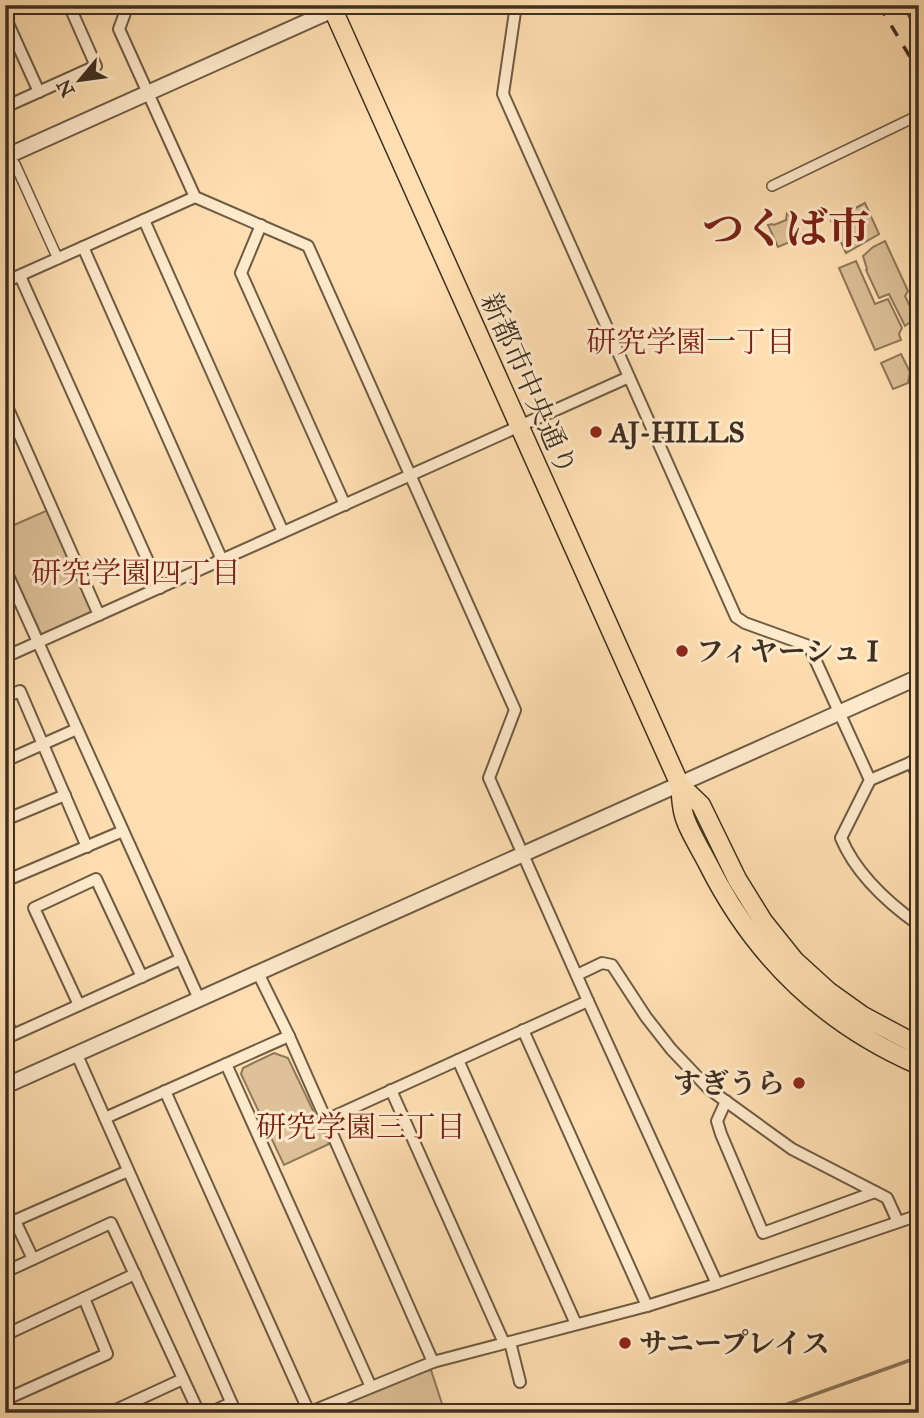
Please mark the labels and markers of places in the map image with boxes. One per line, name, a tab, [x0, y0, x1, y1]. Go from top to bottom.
place label: AJ-HILLS	[608, 415, 745, 450]
marker: AJ-HILLS	[588, 424, 604, 440]
place label: フィヤーシュ I	[696, 634, 879, 669]
marker: フィヤーシュ I	[674, 643, 690, 659]
place label: すぎうら	[673, 1066, 785, 1101]
marker: すぎうら	[791, 1075, 807, 1091]
place label: サニープレイス	[639, 1326, 830, 1361]
marker: サニープレイス	[617, 1335, 633, 1351]

